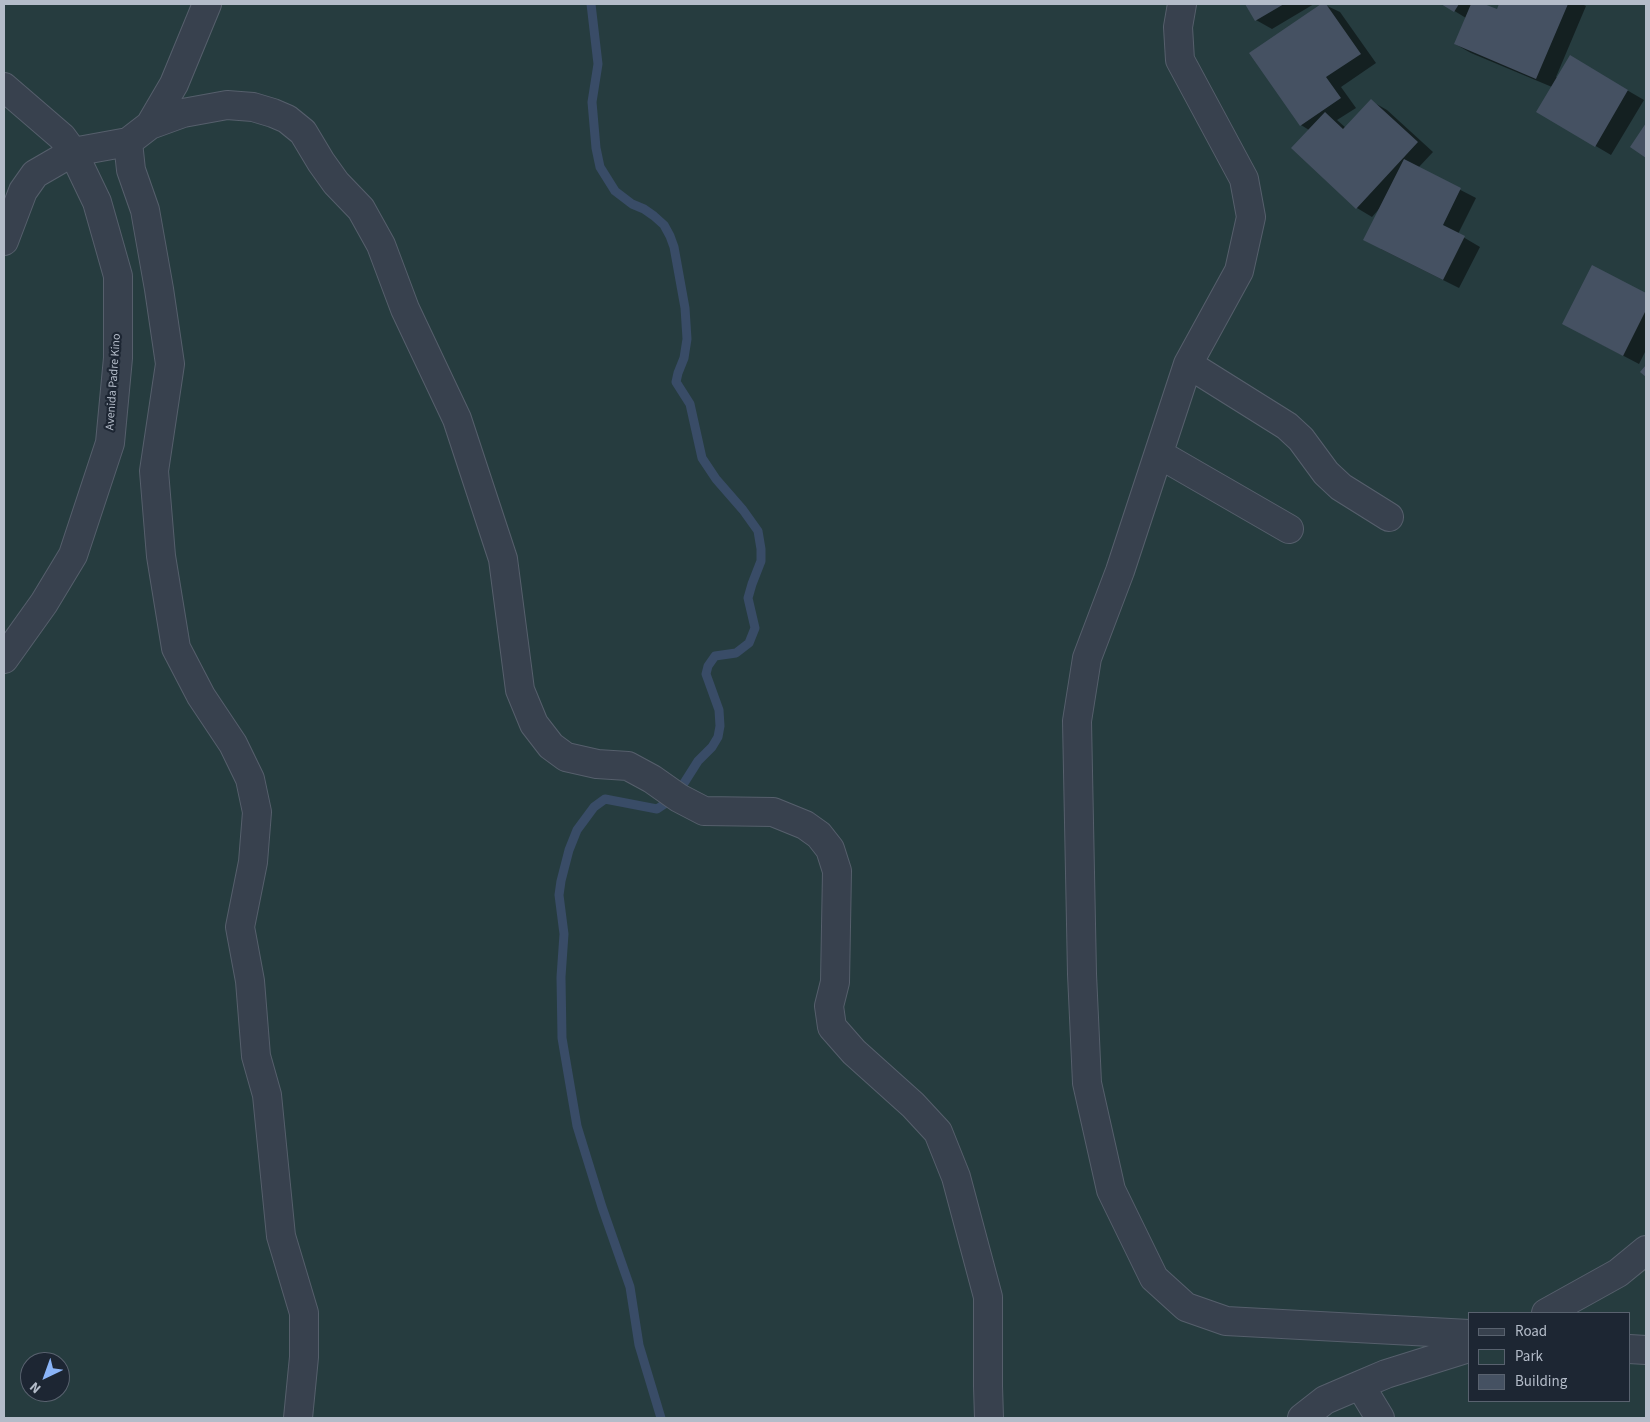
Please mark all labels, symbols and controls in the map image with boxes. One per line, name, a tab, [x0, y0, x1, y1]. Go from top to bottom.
street label: Avenida Padre Kino	[103, 333, 125, 431]
legend	[1468, 1312, 1630, 1402]
text: Road	[1515, 1321, 1547, 1342]
text: Park	[1515, 1346, 1543, 1367]
north arrow	[20, 1352, 70, 1402]
text: Building	[1515, 1371, 1567, 1392]
text: N	[25, 1377, 46, 1398]

